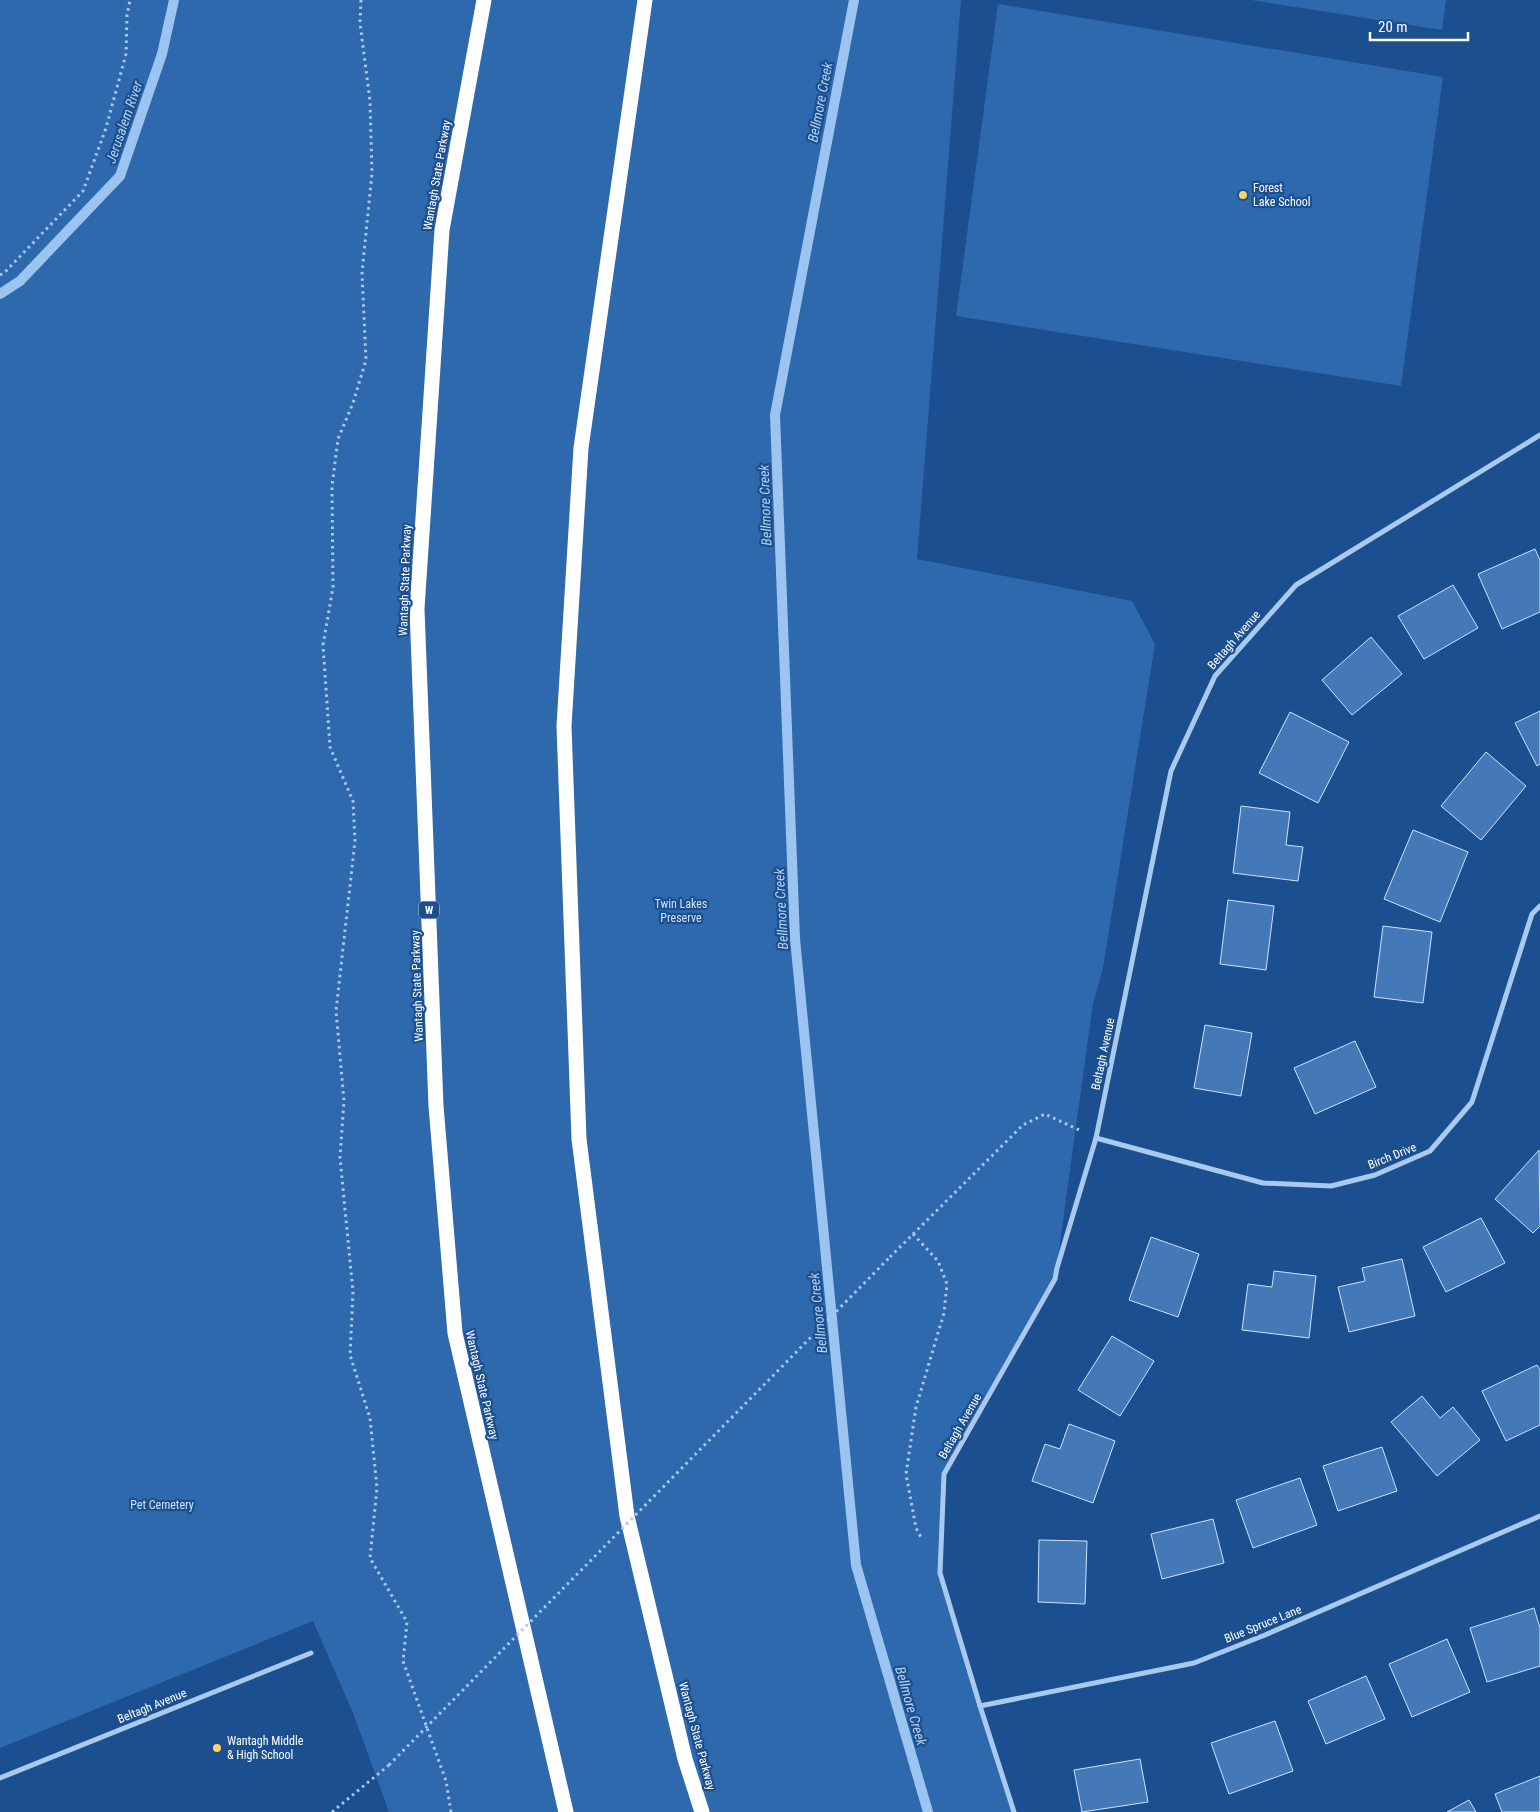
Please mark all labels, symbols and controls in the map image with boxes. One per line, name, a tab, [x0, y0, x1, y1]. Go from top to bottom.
scale bar	[1370, 10, 1468, 42]
text: 20 m	[1378, 18, 1408, 36]
water label: Bellmore Creek	[804, 60, 836, 143]
water label: Jerusalem River	[102, 78, 146, 165]
street label: Wantagh State Parkway	[420, 119, 454, 231]
place label: Forest Lake School	[1253, 181, 1311, 209]
marker: Forest Lake School	[1237, 189, 1249, 201]
water label: Bellmore Creek	[756, 463, 774, 546]
street label: Wantagh State Parkway	[396, 524, 414, 636]
street label: Beltagh Avenue	[1205, 607, 1264, 672]
water label: Bellmore Creek	[771, 867, 791, 950]
park label: Twin Lakes Preserve	[655, 897, 707, 925]
road number: W	[419, 902, 439, 918]
street label: Wantagh State Parkway	[408, 930, 426, 1042]
street label: Beltagh Avenue	[1089, 1016, 1118, 1091]
street label: Birch Drive	[1366, 1140, 1419, 1172]
water label: Bellmore Creek	[806, 1271, 830, 1354]
street label: Wantagh State Parkway	[463, 1329, 501, 1441]
street label: Beltagh Avenue	[936, 1390, 985, 1461]
park label: Pet Cemetery	[130, 1498, 194, 1512]
street label: Blue Spruce Lane	[1222, 1602, 1304, 1646]
water label: Bellmore Creek	[892, 1665, 930, 1748]
street label: Wantagh State Parkway	[676, 1680, 718, 1792]
street label: Beltagh Avenue	[115, 1686, 189, 1726]
place label: Wantagh Middle & High School	[227, 1734, 304, 1762]
marker: Wantagh Middle & High School	[211, 1742, 223, 1754]

